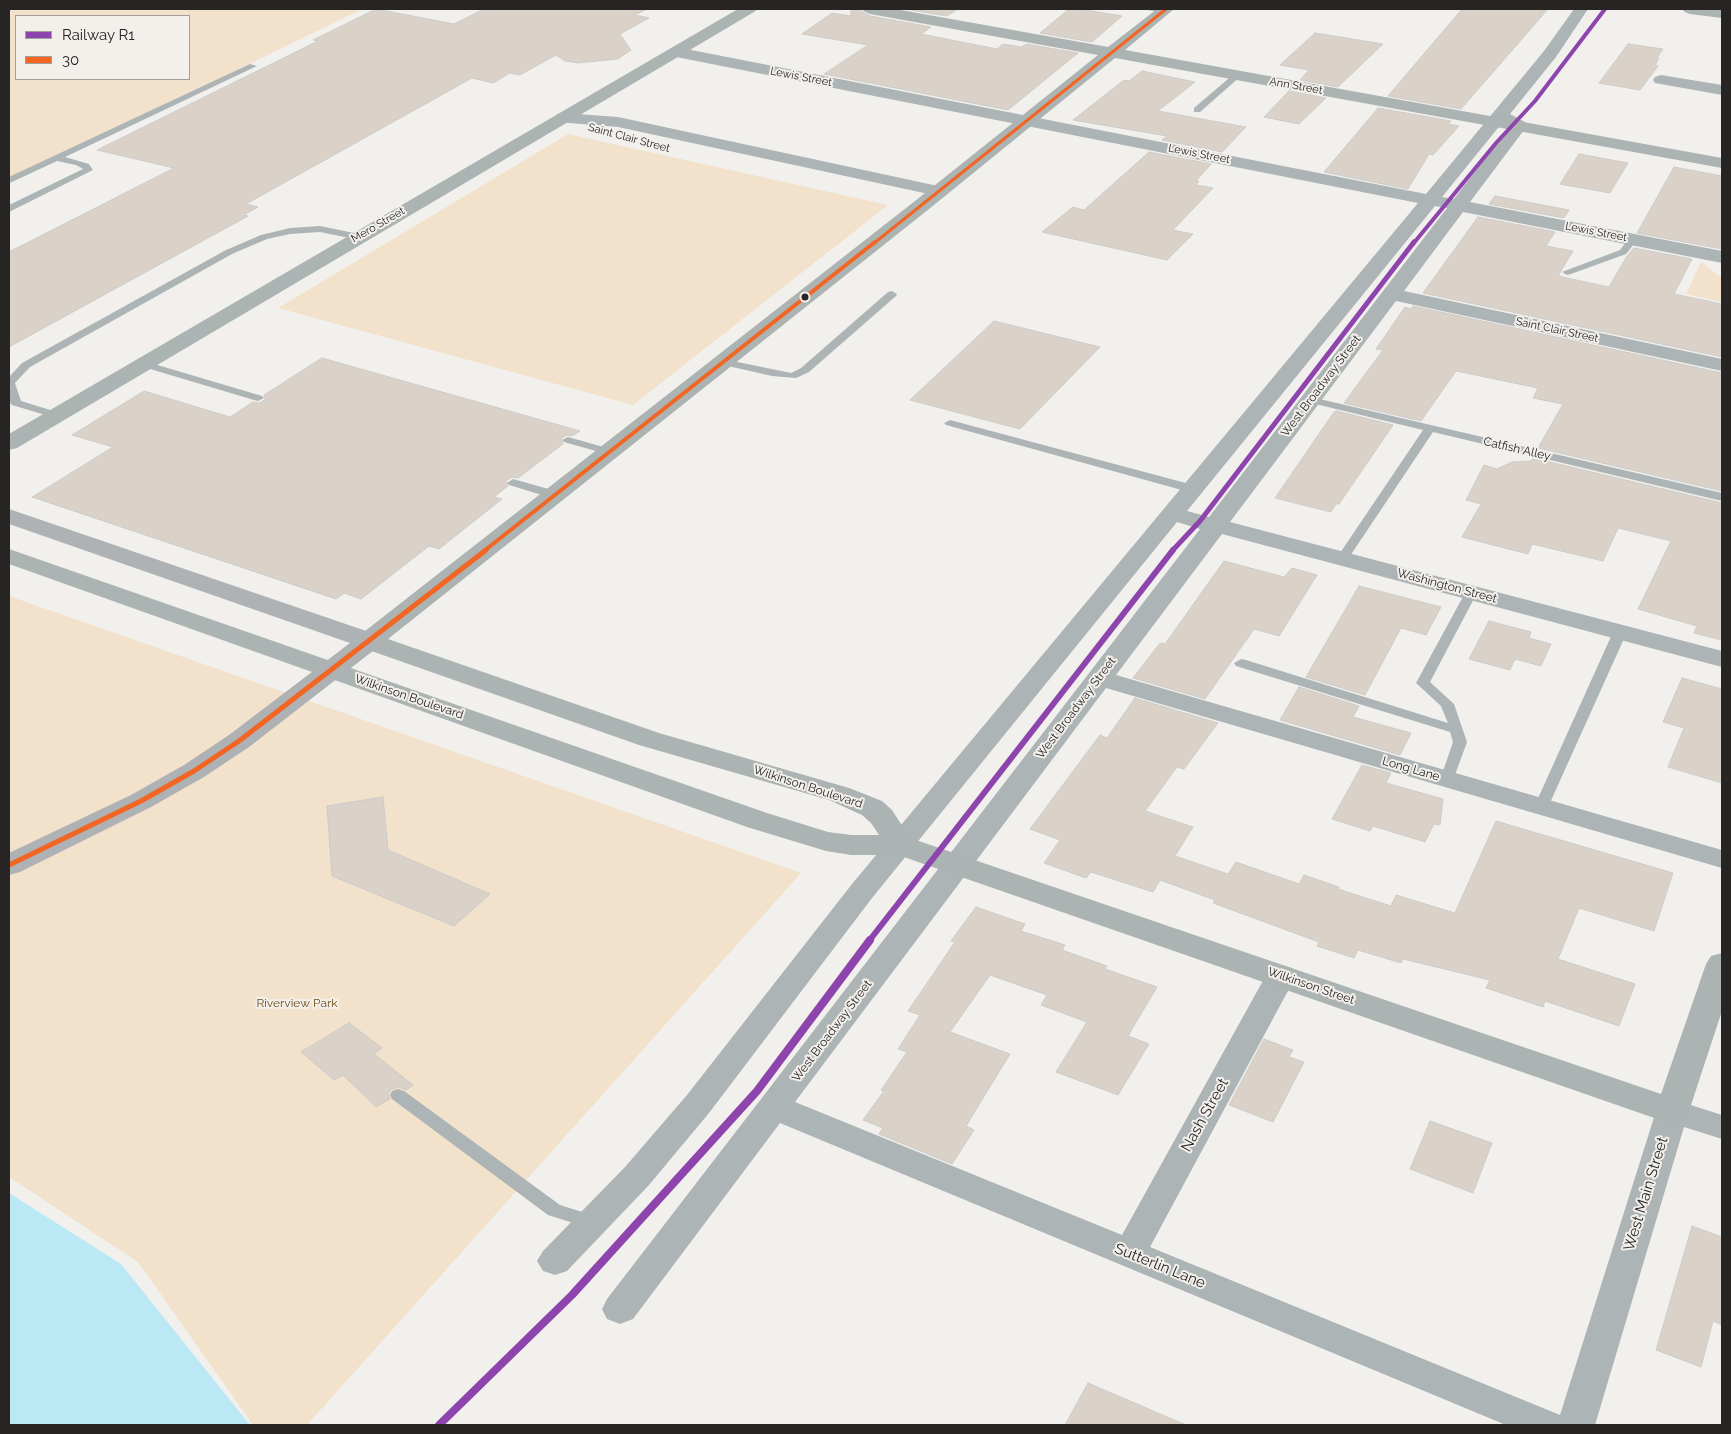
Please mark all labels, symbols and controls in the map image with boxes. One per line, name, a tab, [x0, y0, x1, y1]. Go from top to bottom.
legend	[15, 15, 190, 80]
text: Railway R1	[62, 26, 135, 44]
text: 30	[62, 51, 79, 69]
street label: Lewis Street	[769, 65, 833, 89]
street label: Ann Street	[1268, 75, 1324, 97]
street label: Saint Clair Street	[587, 121, 671, 155]
street label: Lewis Street	[1167, 142, 1231, 166]
street label: Mero Street	[349, 204, 407, 246]
street label: Lewis Street	[1564, 220, 1628, 244]
unlabelled marker	[800, 292, 810, 302]
street label: Saint Clair Street	[1515, 315, 1599, 345]
street label: West Broadway Street	[1278, 332, 1364, 440]
street label: Catfish Alley	[1482, 434, 1552, 464]
street label: Washington Street	[1396, 566, 1498, 606]
street label: West Broadway Street	[1033, 654, 1119, 762]
street label: Wilkinson Boulevard	[353, 672, 465, 722]
street label: Long Lane	[1381, 754, 1441, 784]
street label: Wilkinson Boulevard	[752, 763, 864, 811]
street label: Wilkinson Street	[1266, 964, 1356, 1008]
street label: West Broadway Street	[789, 977, 875, 1085]
park label: Riverview Park	[256, 996, 338, 1010]
street label: Nash Street	[1177, 1075, 1233, 1155]
street label: West Main Street	[1620, 1135, 1672, 1253]
street label: Sutterlin Lane	[1112, 1240, 1208, 1292]

